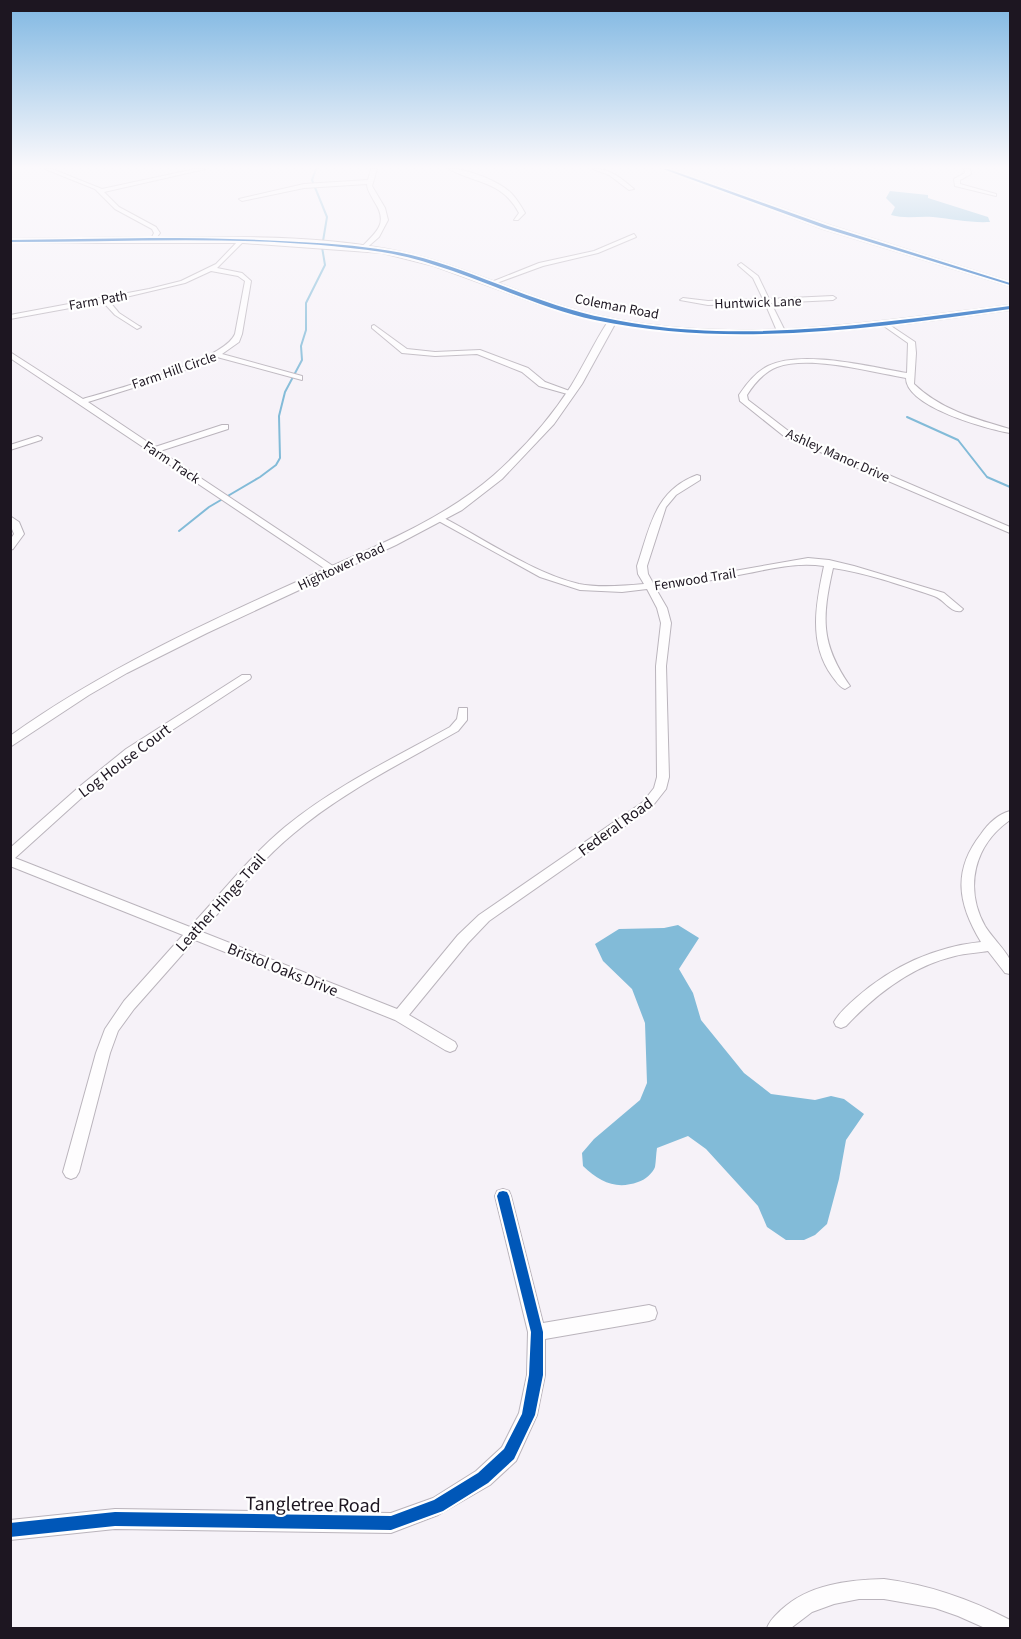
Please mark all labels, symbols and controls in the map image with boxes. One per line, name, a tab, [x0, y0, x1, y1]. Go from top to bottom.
street label: Farm Path	[67, 286, 129, 316]
street label: Coleman Road	[573, 289, 661, 325]
street label: Huntwick Lane	[714, 291, 802, 315]
street label: Farm Hill Circle	[129, 347, 219, 395]
street label: Ashley Manor Drive	[782, 424, 893, 488]
street label: Farm Track	[139, 436, 204, 489]
street label: Hightower Road	[295, 538, 388, 596]
street label: Fenwood Trail	[653, 564, 738, 596]
street label: Log House Court	[74, 718, 176, 803]
street label: Federal Road	[574, 792, 657, 861]
street label: Leather Hinge Trail	[171, 849, 271, 957]
street label: Bristol Oaks Drive	[224, 938, 341, 1002]
street label: Tangletree Road	[245, 1490, 381, 1520]

